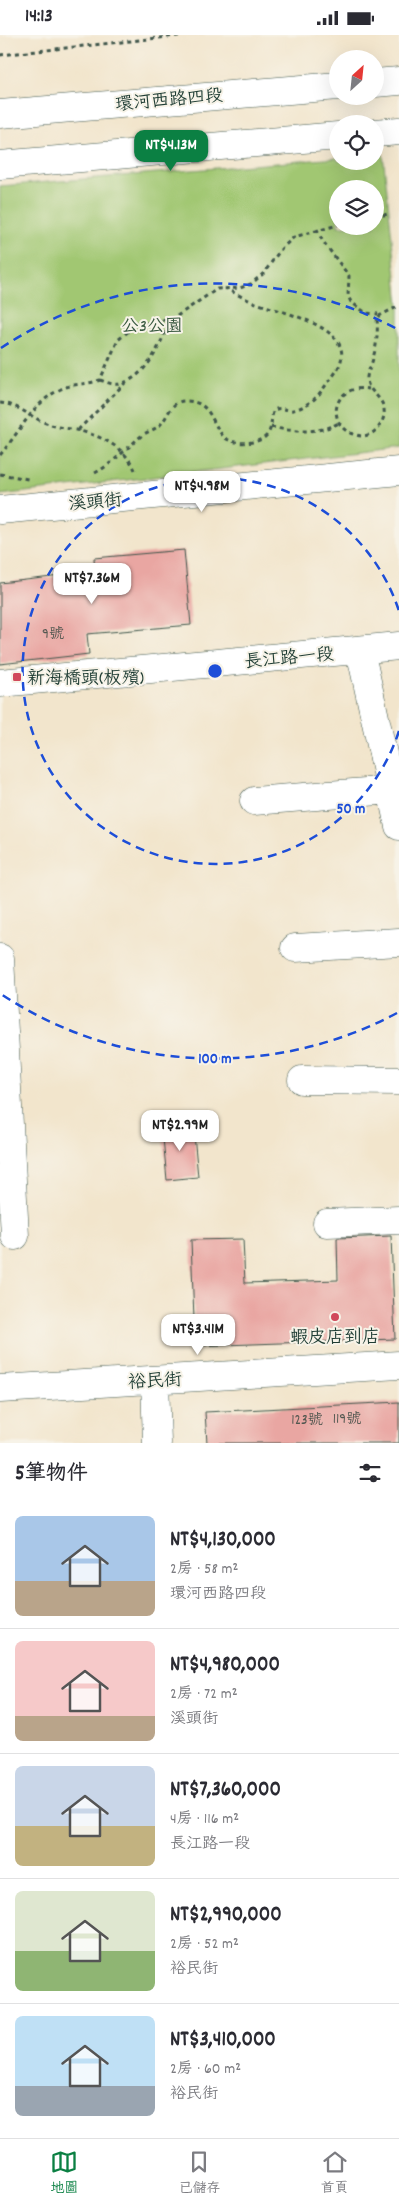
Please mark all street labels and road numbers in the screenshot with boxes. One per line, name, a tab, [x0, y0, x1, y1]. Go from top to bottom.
street label: 環河西路四段	[114, 84, 224, 119]
street label: 溪頭街	[67, 489, 123, 518]
street label: 長江路一段	[243, 643, 335, 676]
street label: 裕民街	[128, 1369, 183, 1396]

